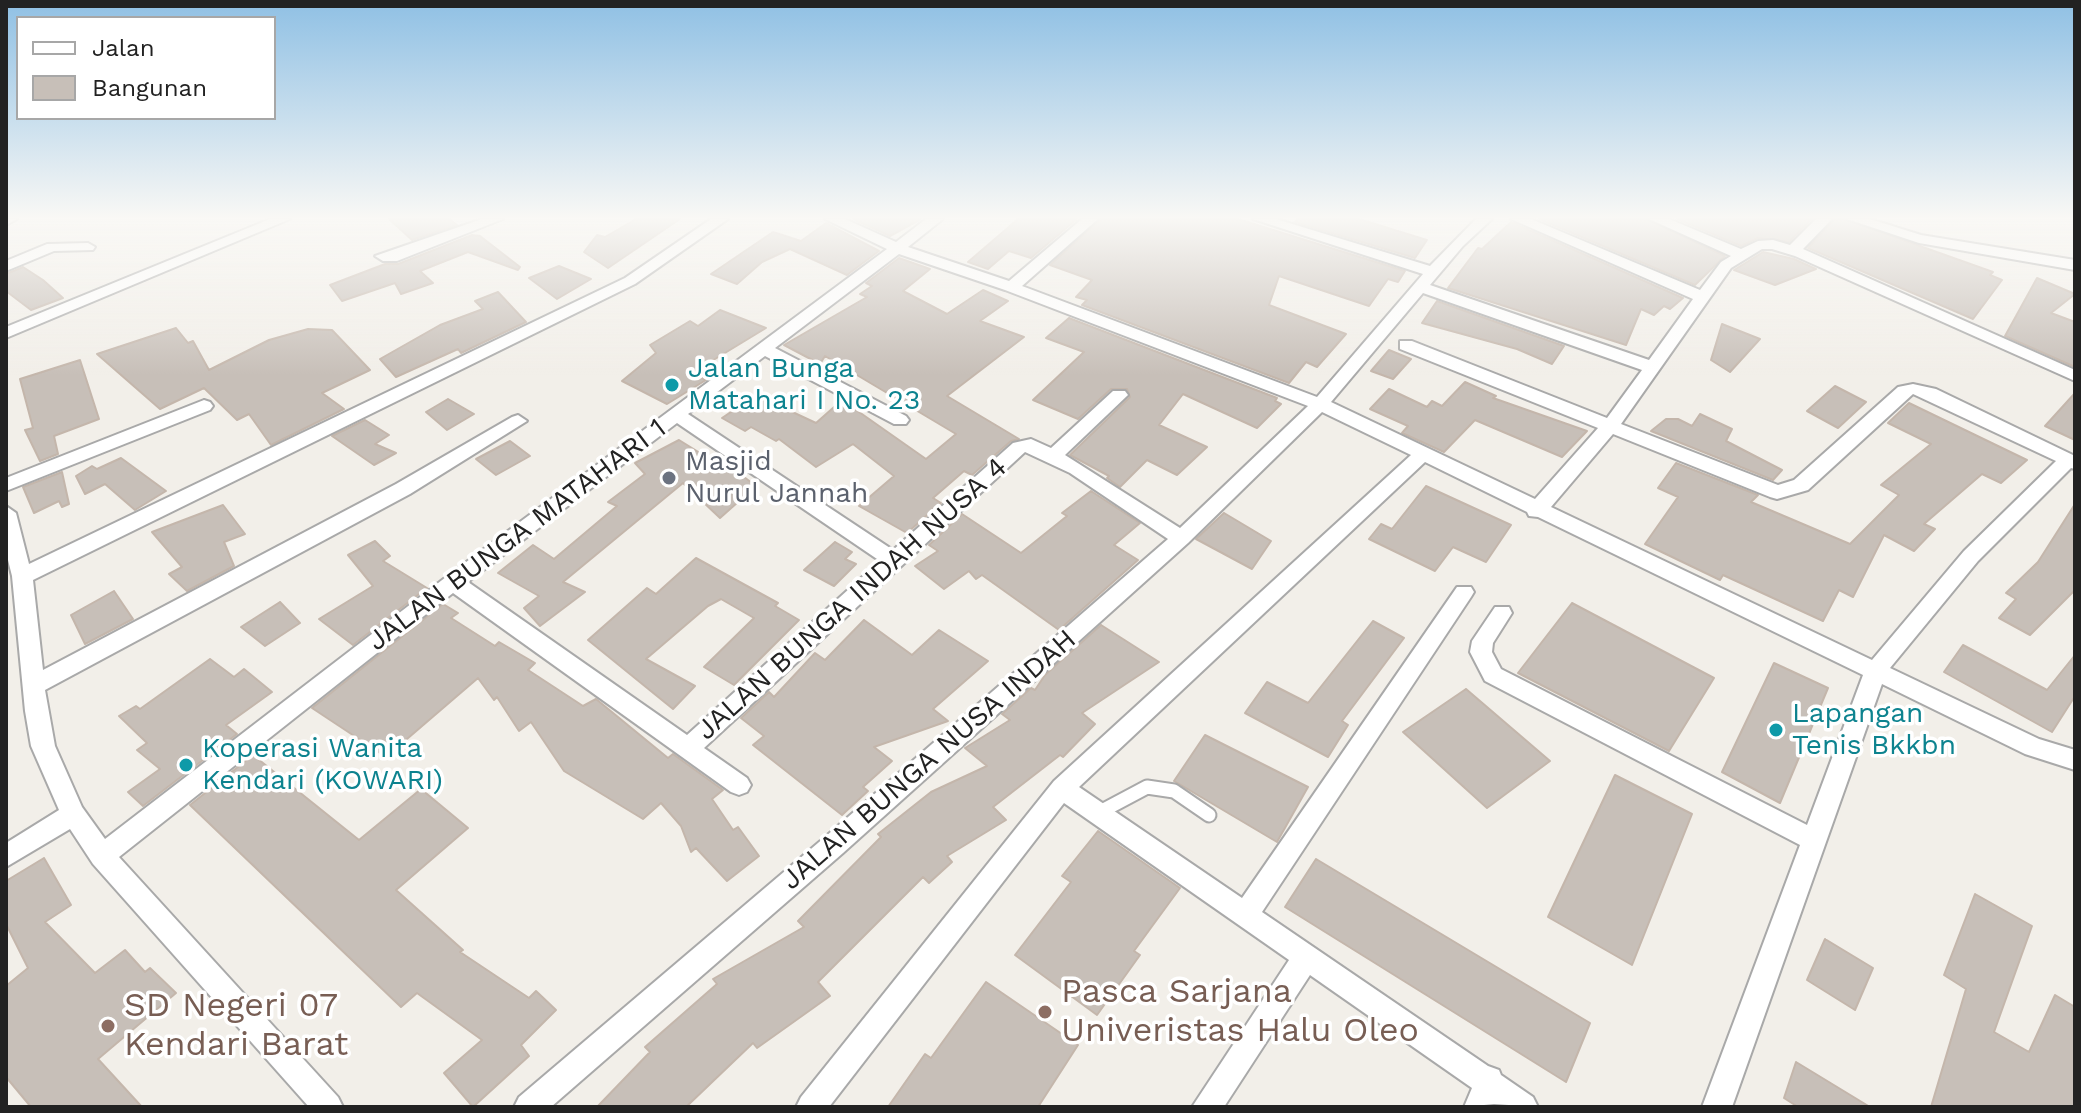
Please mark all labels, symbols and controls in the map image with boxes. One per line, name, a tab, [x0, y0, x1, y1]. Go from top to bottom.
legend	[16, 16, 276, 120]
text: Jalan	[92, 34, 155, 62]
text: Bangunan	[92, 74, 207, 102]
place label: Jalan Bunga Matahari I No. 23	[688, 352, 920, 418]
marker: Jalan Bunga Matahari I No. 23	[663, 376, 681, 394]
street label: JALAN BUNGA MATAHARI 1	[361, 412, 673, 658]
place label: Masjid Nurul Jannah	[685, 445, 868, 511]
street label: JALAN BUNGA INDAH NUSA 4	[690, 451, 1014, 747]
marker: Masjid Nurul Jannah	[660, 469, 678, 487]
street label: JALAN BUNGA NUSA INDAH	[775, 623, 1083, 897]
place label: Lapangan Tenis Bkkbn	[1792, 697, 1956, 763]
marker: Lapangan Tenis Bkkbn	[1767, 721, 1785, 739]
place label: Koperasi Wanita Kendari (KOWARI)	[202, 732, 443, 798]
marker: Koperasi Wanita Kendari (KOWARI)	[177, 756, 195, 774]
place label: Pasca Sarjana Univeristas Halu Oleo	[1061, 972, 1419, 1052]
place label: SD Negeri 07 Kendari Barat	[124, 986, 348, 1066]
marker: Pasca Sarjana Univeristas Halu Oleo	[1036, 1003, 1054, 1021]
marker: SD Negeri 07 Kendari Barat	[99, 1017, 117, 1035]

